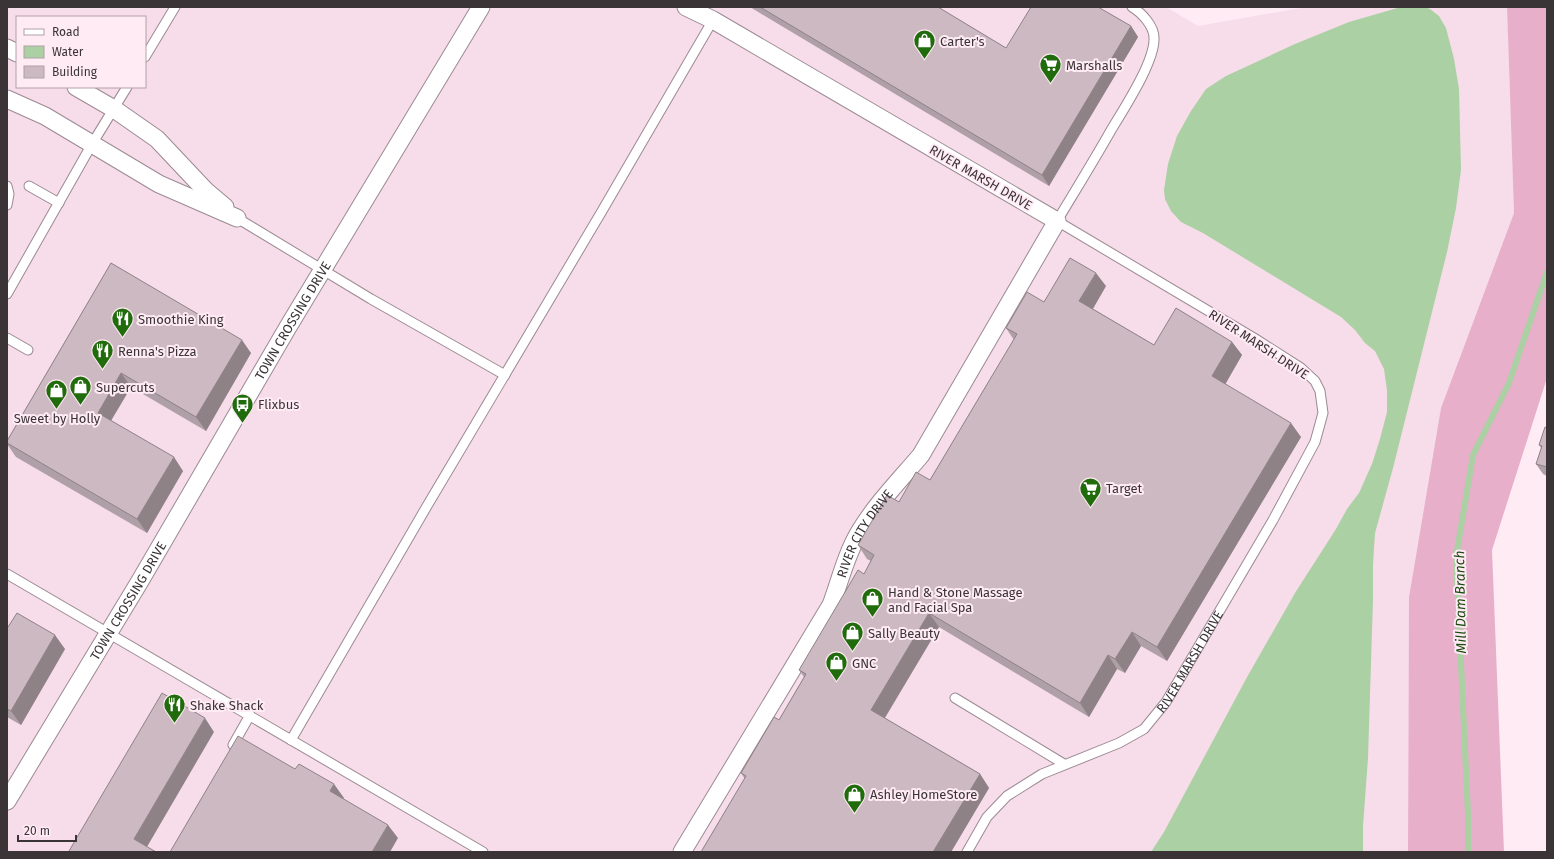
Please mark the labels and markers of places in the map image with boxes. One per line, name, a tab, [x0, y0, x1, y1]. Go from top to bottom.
shop icon: Carter's	[912, 28, 938, 61]
place label: Carter's	[940, 34, 985, 49]
supermarket icon: Marshalls	[1037, 52, 1063, 85]
place label: Marshalls	[1066, 58, 1122, 73]
restaurant icon: Smoothie King	[110, 306, 136, 339]
place label: Smoothie King	[138, 312, 224, 327]
restaurant icon: Renna's Pizza	[89, 338, 115, 371]
place label: Renna's Pizza	[118, 344, 197, 359]
shop icon: Supercuts	[68, 374, 94, 407]
shop icon: Sweet by Holly	[44, 377, 70, 410]
place label: Supercuts	[96, 380, 155, 395]
bus stop icon: Flixbus	[230, 391, 256, 424]
place label: Flixbus	[258, 397, 299, 412]
place label: Sweet by Holly	[14, 411, 101, 426]
supermarket icon: Target	[1078, 475, 1104, 508]
place label: Target	[1106, 481, 1143, 496]
place label: Hand & Stone Massage and Facial Spa	[888, 585, 1023, 615]
shop icon: Hand & Stone Massage and Facial Spa	[859, 586, 885, 619]
shop icon: Sally Beauty	[839, 620, 865, 653]
place label: Sally Beauty	[868, 626, 940, 641]
shop icon: GNC	[824, 650, 850, 683]
place label: GNC	[852, 656, 877, 671]
restaurant icon: Shake Shack	[162, 692, 188, 725]
place label: Shake Shack	[190, 698, 264, 713]
shop icon: Ashley HomeStore	[842, 781, 868, 814]
place label: Ashley HomeStore	[870, 787, 977, 802]

